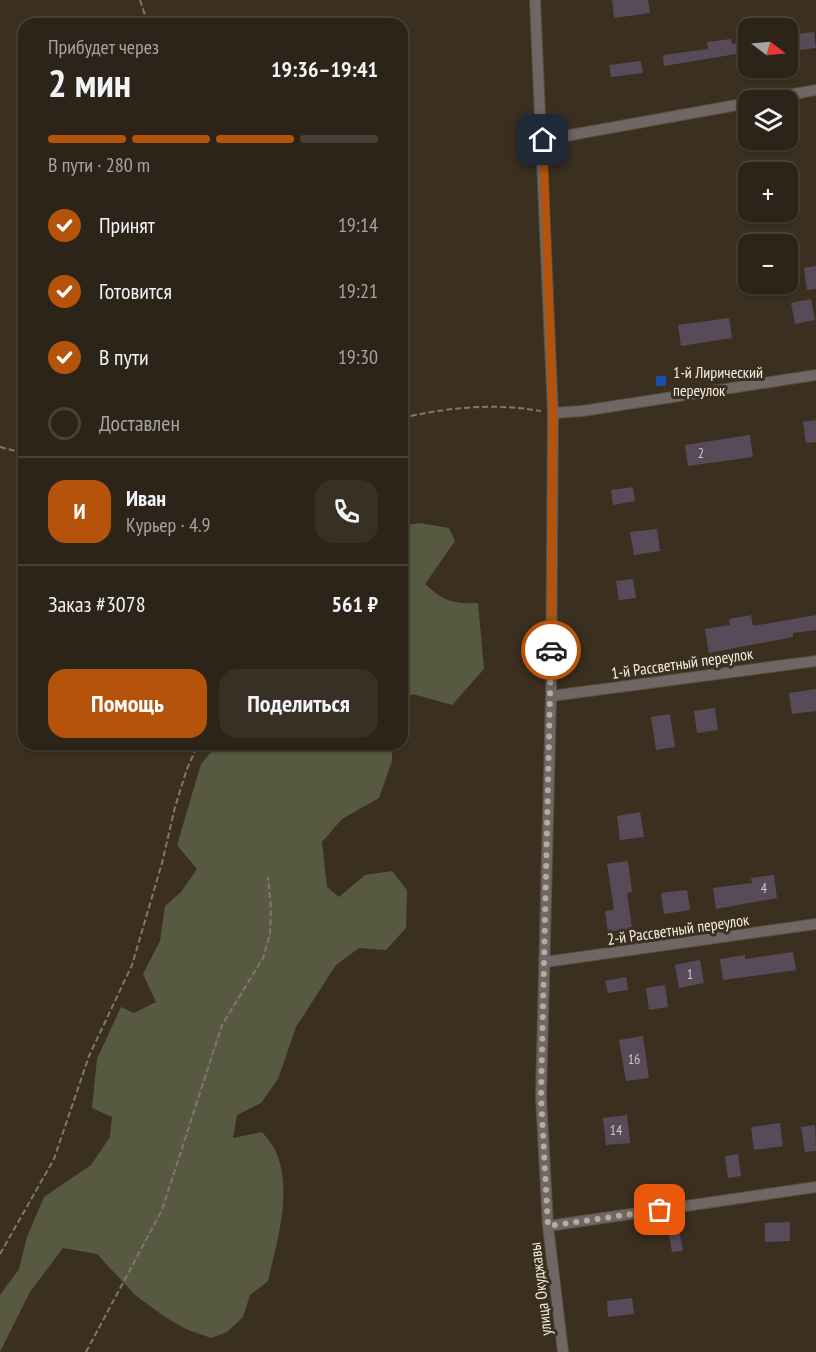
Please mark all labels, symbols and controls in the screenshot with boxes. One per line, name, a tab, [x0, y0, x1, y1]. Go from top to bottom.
north arrow	[738, 18, 798, 78]
map controls	[738, 18, 798, 294]
text: Прибудет через	[48, 34, 159, 60]
text: 19:36–19:41	[271, 55, 378, 83]
text: 2 мин	[48, 57, 131, 108]
button: layers	[738, 90, 798, 150]
pin	[517, 114, 568, 165]
icon: home	[526, 123, 559, 156]
text: В пути · 280 m	[48, 152, 150, 178]
button: +	[738, 162, 798, 222]
icon: check	[48, 209, 81, 242]
text: Принят	[99, 211, 155, 239]
text: 19:14	[338, 212, 378, 238]
button: −	[738, 234, 798, 294]
icon: check	[48, 275, 81, 308]
text: Готовится	[99, 277, 172, 305]
text: 19:21	[338, 278, 378, 304]
icon: check	[48, 341, 81, 374]
text: В пути	[99, 343, 149, 371]
text: 19:30	[338, 344, 378, 370]
place label: 1-й Лирический переулок	[673, 362, 763, 400]
marker: 1-й Лирический переулок	[654, 374, 668, 388]
text: Доставлен	[99, 409, 180, 437]
house number: 2	[698, 444, 704, 462]
button: phone	[315, 480, 378, 543]
text: Иван	[126, 484, 166, 512]
text: И	[73, 497, 86, 525]
text: Курьер · 4.9	[126, 512, 211, 538]
text: Заказ #3078	[48, 590, 146, 618]
text: 561 ₽	[331, 590, 378, 618]
courier	[521, 620, 581, 680]
icon: car	[535, 634, 568, 667]
street label: 1-й Рассветный переулок	[610, 643, 755, 683]
button: Помощь	[48, 669, 207, 738]
button: Поделиться	[219, 669, 378, 738]
house number: 4	[761, 879, 768, 897]
street label: 2-й Рассветный переулок	[606, 909, 751, 949]
house number: 1	[687, 965, 693, 983]
house number: 16	[628, 1050, 640, 1068]
house number: 14	[610, 1121, 623, 1139]
pin	[634, 1184, 685, 1235]
icon: bag	[643, 1193, 676, 1226]
street label: улица Окуджавы	[524, 1241, 556, 1337]

